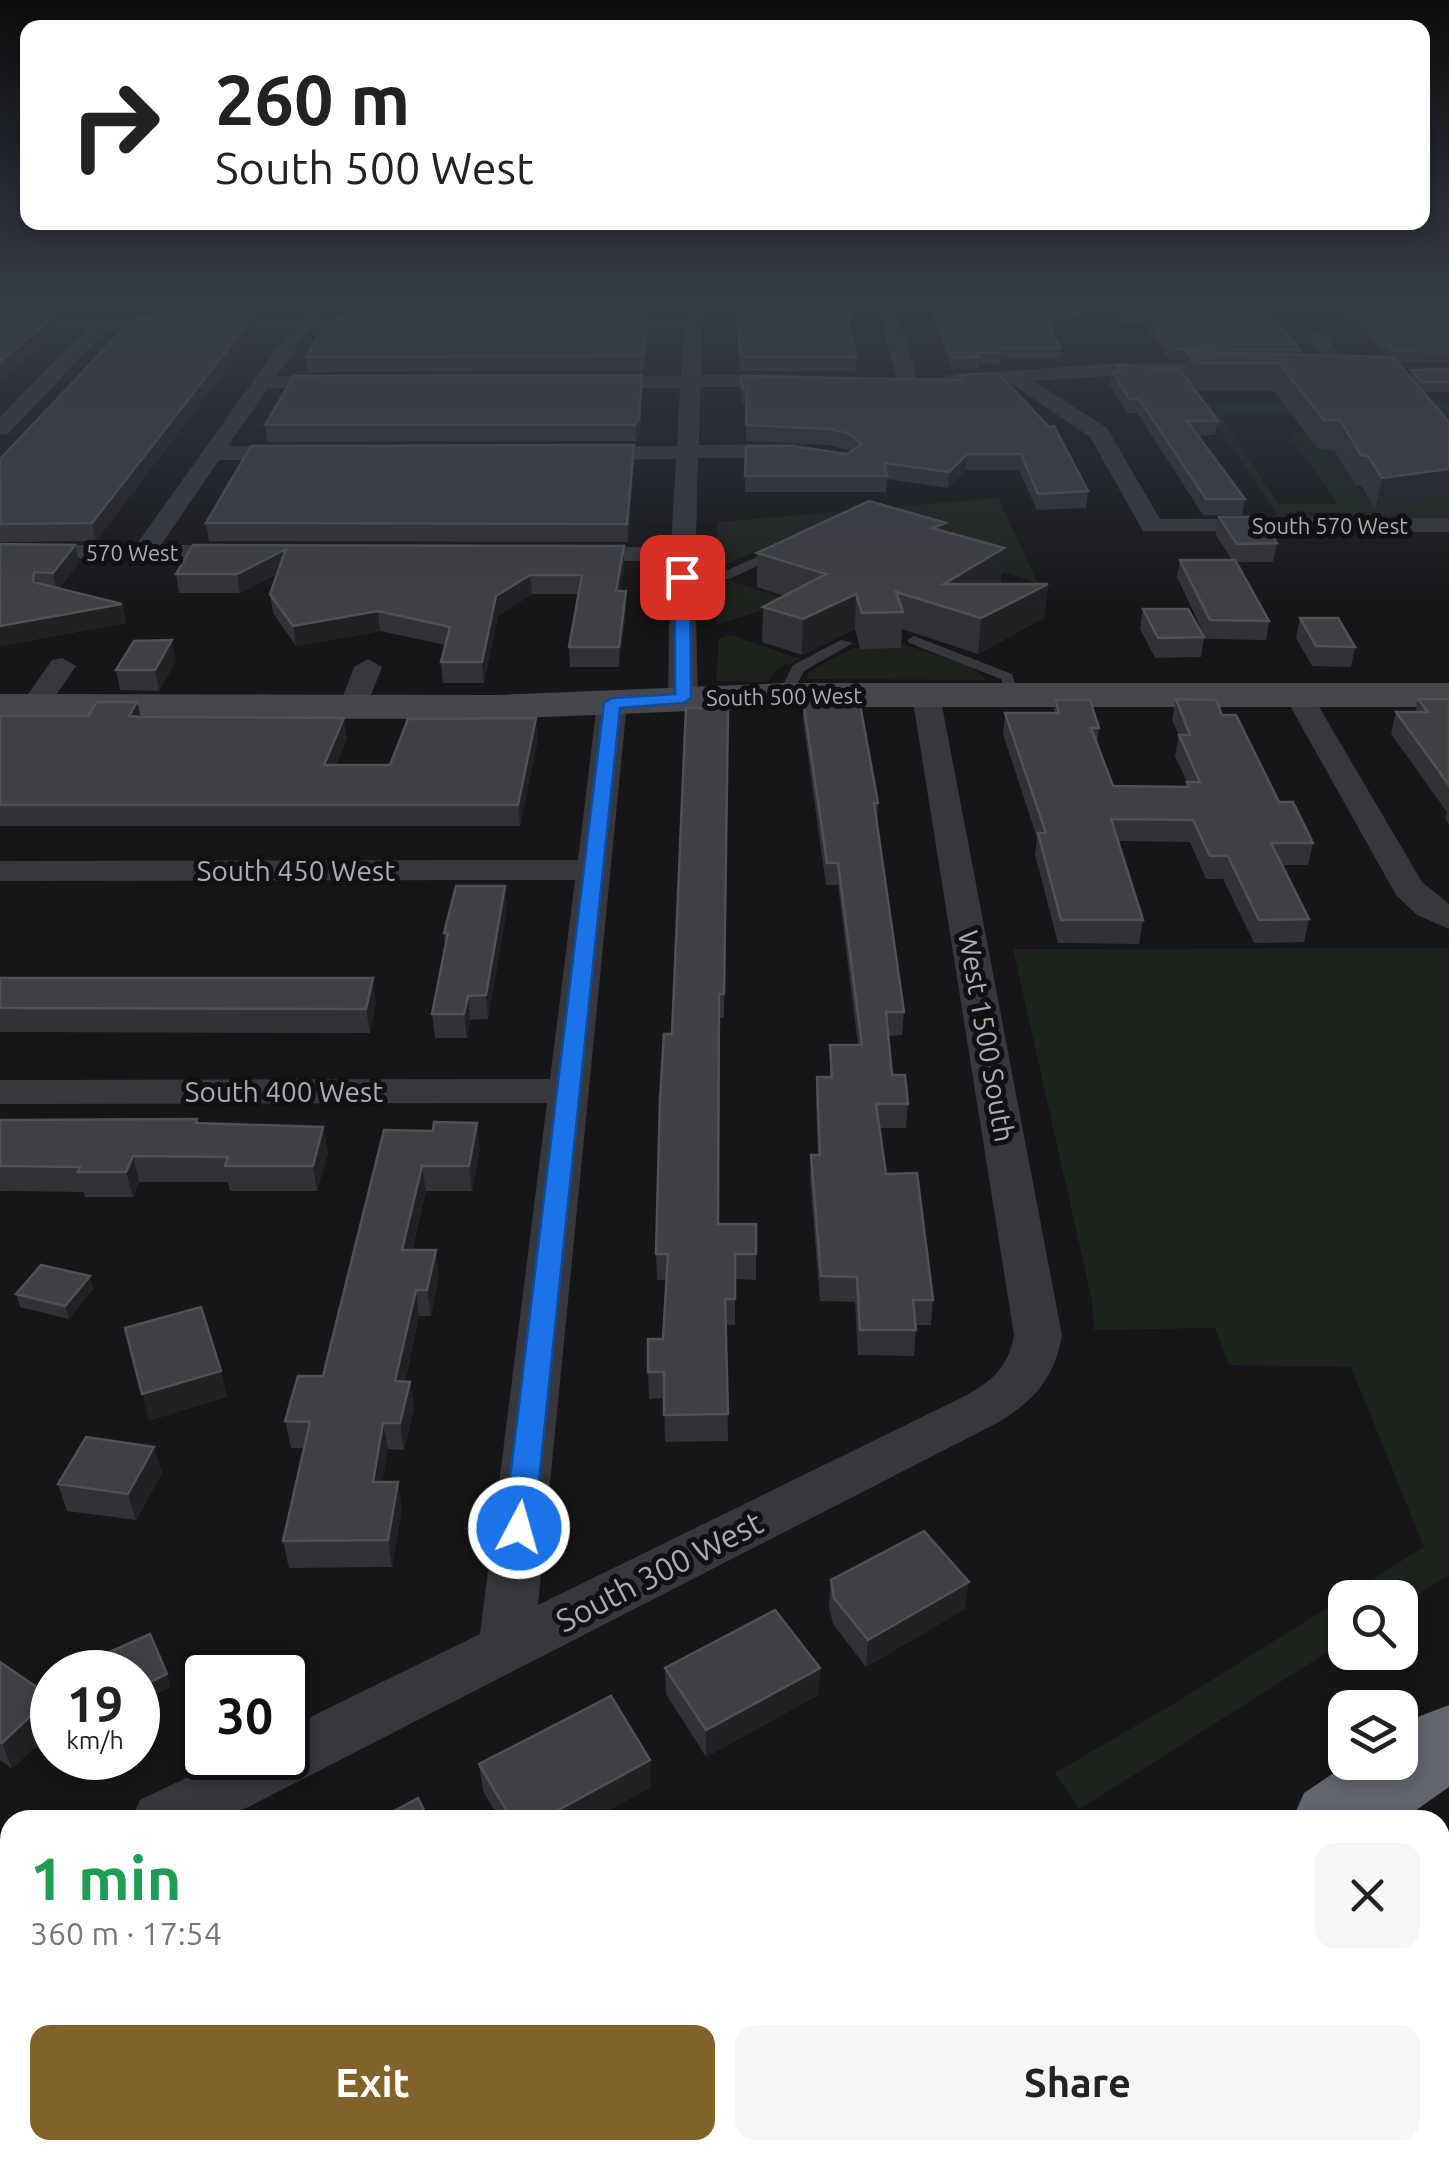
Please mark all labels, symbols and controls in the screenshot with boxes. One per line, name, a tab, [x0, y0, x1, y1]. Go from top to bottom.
icon: right	[50, 60, 180, 190]
text: 260 m	[215, 60, 410, 138]
text: South 500 West	[215, 142, 534, 193]
street label: South 570 West	[1252, 513, 1408, 538]
pin	[640, 535, 725, 620]
street label: 570 West	[86, 540, 179, 565]
icon: arrive	[655, 550, 710, 605]
street label: South 500 West	[706, 682, 862, 710]
street label: South 450 West	[197, 855, 395, 886]
street label: West 1500 South	[953, 928, 1021, 1144]
street label: South 400 West	[185, 1076, 383, 1107]
position arrow	[467, 1476, 571, 1580]
street label: South 300 West	[550, 1503, 769, 1638]
map controls	[1328, 1580, 1418, 1780]
button: search	[1328, 1580, 1418, 1670]
speed limit sign: 30	[180, 1650, 310, 1780]
text: 19	[67, 1675, 123, 1731]
button: layers	[1328, 1690, 1418, 1780]
text: km/h	[66, 1726, 124, 1754]
button: close	[1315, 1843, 1420, 1948]
text: 1 min	[30, 1844, 182, 1911]
text: 360 m · 17:54	[30, 1915, 222, 1951]
button: Exit	[30, 2025, 715, 2140]
button: Share	[735, 2025, 1420, 2140]

